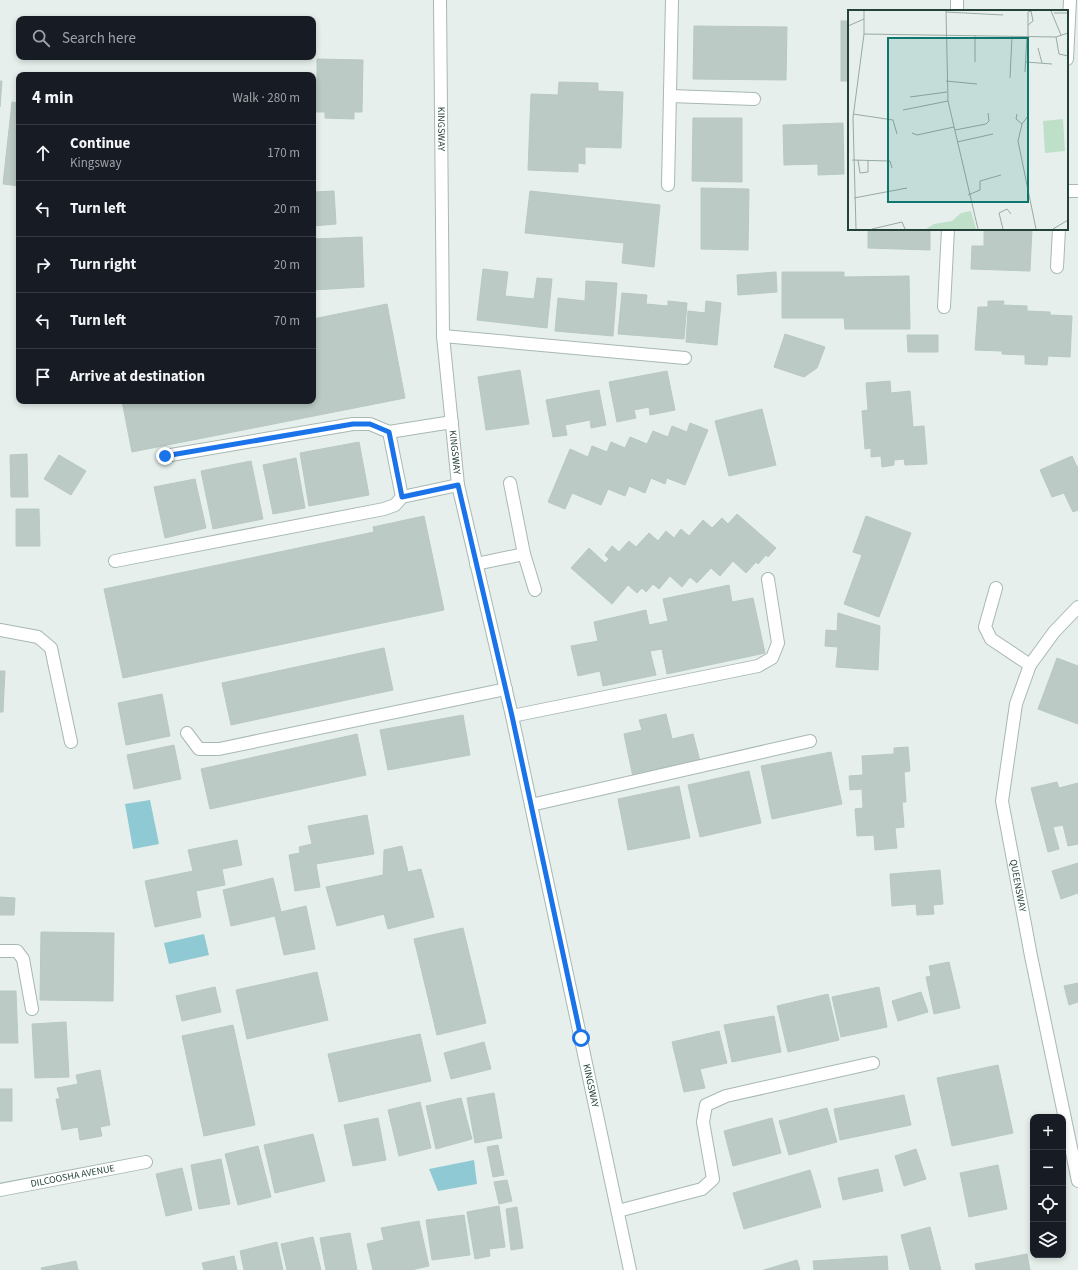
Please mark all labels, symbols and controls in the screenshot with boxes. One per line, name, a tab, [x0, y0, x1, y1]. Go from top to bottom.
inset map	[848, 10, 1068, 230]
search box	[16, 16, 316, 60]
icon: search	[30, 27, 52, 49]
text: Search here	[62, 28, 136, 49]
text: 4 min	[32, 86, 73, 110]
text: Walk · 280 m	[232, 89, 300, 107]
street label: KINGSWAY	[434, 107, 448, 151]
text: Continue	[70, 133, 130, 154]
icon: ahead	[32, 142, 54, 164]
text: 170 m	[267, 144, 300, 162]
text: Kingsway	[70, 154, 122, 172]
icon: left	[32, 198, 54, 220]
text: Turn left	[70, 198, 126, 219]
text: 20 m	[274, 200, 300, 218]
icon: right	[32, 254, 54, 276]
text: Turn right	[70, 254, 136, 275]
text: 20 m	[274, 256, 300, 274]
icon: left	[32, 310, 54, 332]
text: Turn left	[70, 310, 126, 331]
text: 70 m	[274, 312, 300, 330]
icon: arrive	[32, 366, 54, 388]
text: Arrive at destination	[70, 366, 205, 387]
street label: KINGSWAY	[446, 430, 464, 475]
route end	[156, 447, 174, 465]
street label: QUEENSWAY	[1006, 858, 1030, 913]
route start	[572, 1029, 590, 1047]
street label: KINGSWAY	[579, 1063, 602, 1109]
map controls	[1030, 1114, 1066, 1258]
button: +	[1030, 1114, 1066, 1150]
button: −	[1030, 1150, 1066, 1186]
street label: DILCOOSHA AVENUE	[29, 1161, 116, 1191]
button: locate	[1030, 1186, 1066, 1222]
button: layers	[1030, 1222, 1066, 1258]

